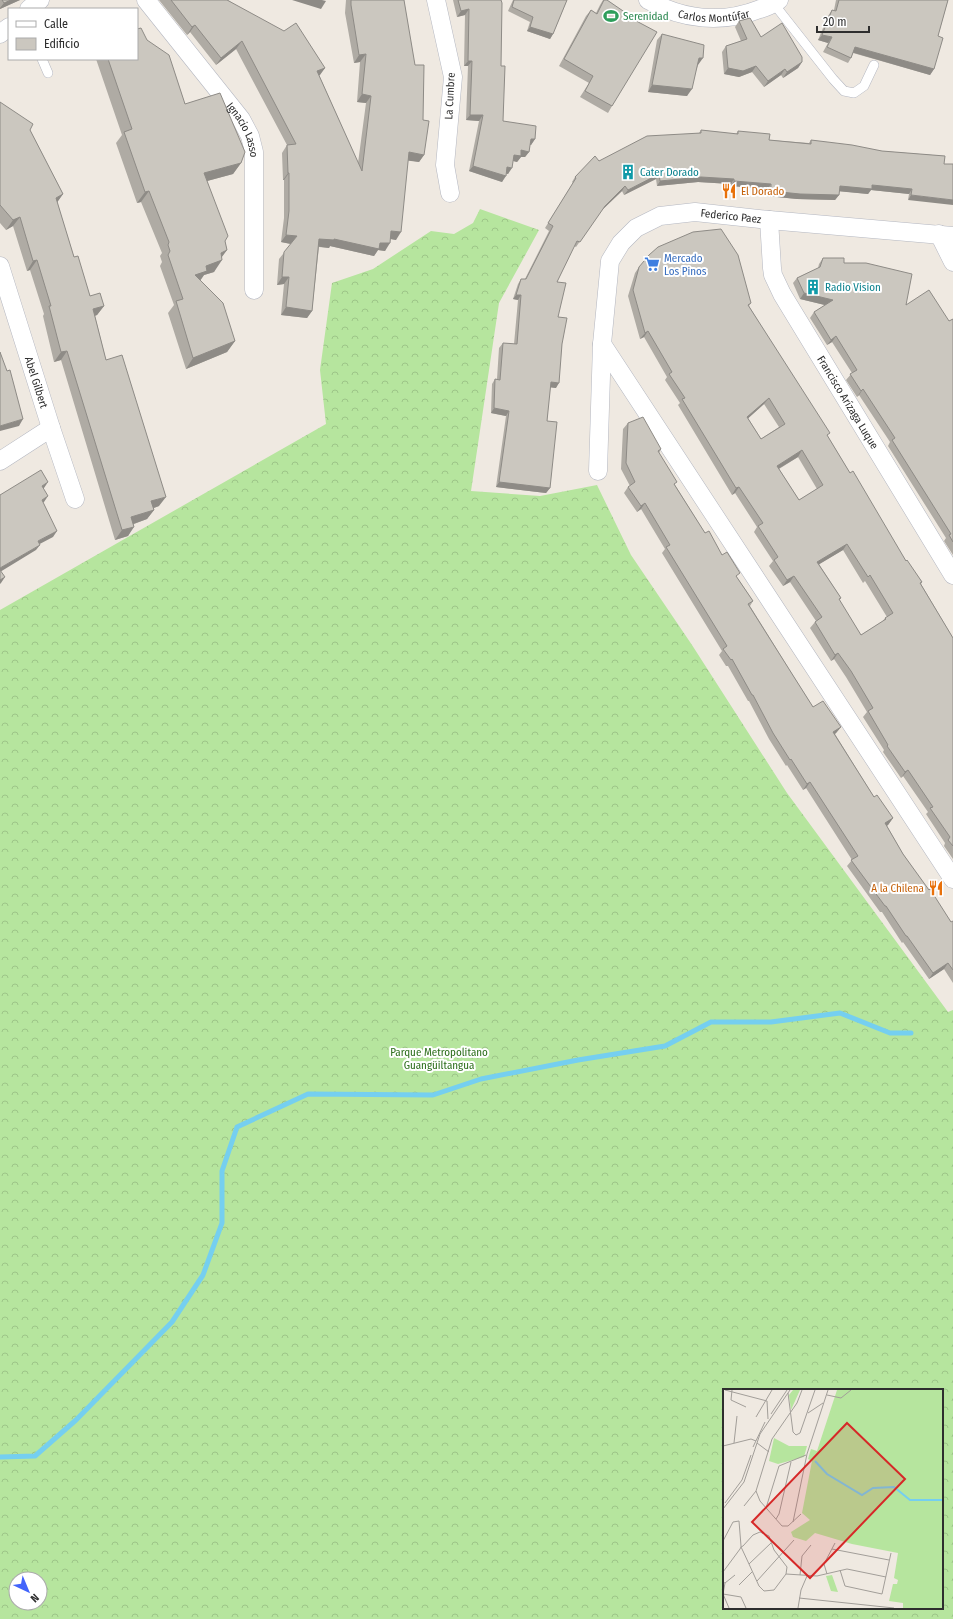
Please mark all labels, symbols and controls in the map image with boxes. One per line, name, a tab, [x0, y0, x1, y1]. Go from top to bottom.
street label: Carlos Montúfar	[677, 6, 751, 25]
sports icon: Serenidad	[602, 7, 620, 25]
legend	[8, 8, 138, 60]
scale bar	[817, 8, 869, 34]
place label: Serenidad	[623, 10, 669, 23]
text: 20 m	[823, 15, 847, 29]
text: Calle	[44, 17, 68, 31]
text: Edificio	[44, 37, 80, 51]
street label: La Cumbre	[442, 72, 458, 120]
street label: Ignacio Lasso	[224, 100, 261, 157]
building icon: Cater Dorado	[619, 163, 637, 181]
place label: Cater Dorado	[640, 166, 699, 179]
restaurant icon: El Dorado	[720, 182, 738, 200]
place label: El Dorado	[741, 185, 785, 198]
street label: Federico Paez	[700, 206, 763, 226]
place label: Mercado Los Pinos	[664, 252, 707, 278]
supermarket icon: Mercado Los Pinos	[643, 255, 661, 273]
building icon: Radio Vision	[804, 278, 822, 296]
place label: Radio Vision	[825, 281, 881, 294]
street label: Francisco Arízaga Luque	[815, 353, 881, 451]
street label: Abel Gilbert	[22, 355, 51, 410]
restaurant icon: A la Chilena	[927, 879, 945, 897]
place label: A la Chilena	[871, 882, 924, 895]
park label: Parque Metropolitano Guangüiltangua	[390, 1046, 488, 1072]
inset map	[723, 1389, 943, 1609]
north arrow	[8, 1571, 48, 1611]
text: N	[28, 1591, 41, 1605]

